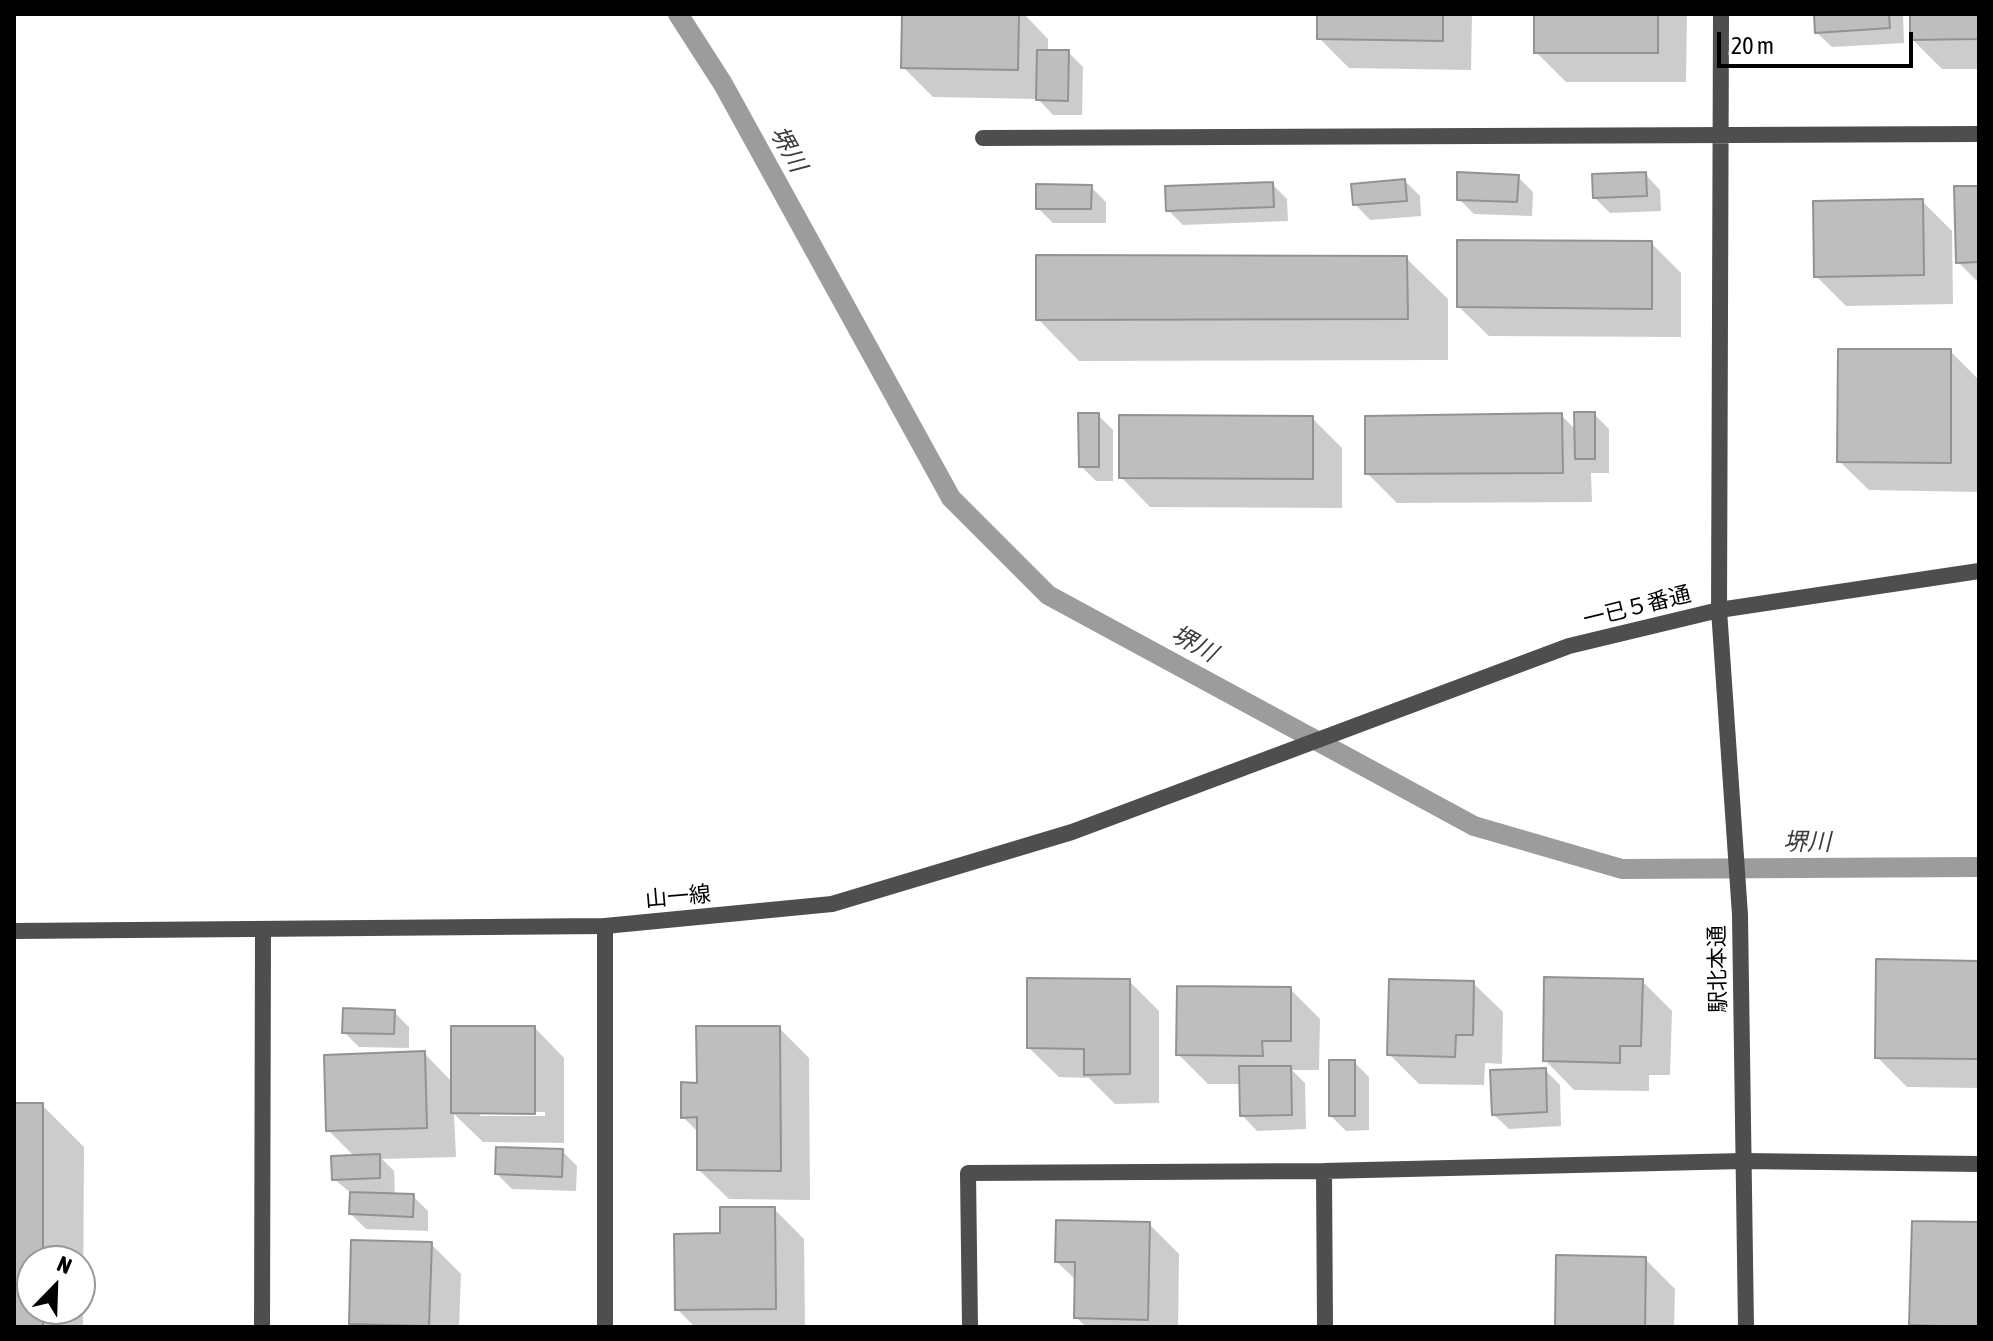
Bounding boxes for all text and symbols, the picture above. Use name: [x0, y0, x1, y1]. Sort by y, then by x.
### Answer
scale bar: [1721, 16, 1917, 66]
text: 20 m: [1731, 32, 1774, 59]
water label: 堺川: [764, 121, 812, 177]
street label: 一已５番通: [1580, 581, 1694, 633]
water label: 堺川: [1166, 620, 1222, 668]
water label: 堺川: [1783, 828, 1831, 856]
street label: 山一線: [644, 881, 712, 913]
street label: 駅北本通: [1704, 925, 1732, 1013]
north arrow: [16, 1245, 96, 1325]
text: N: [54, 1250, 76, 1279]

